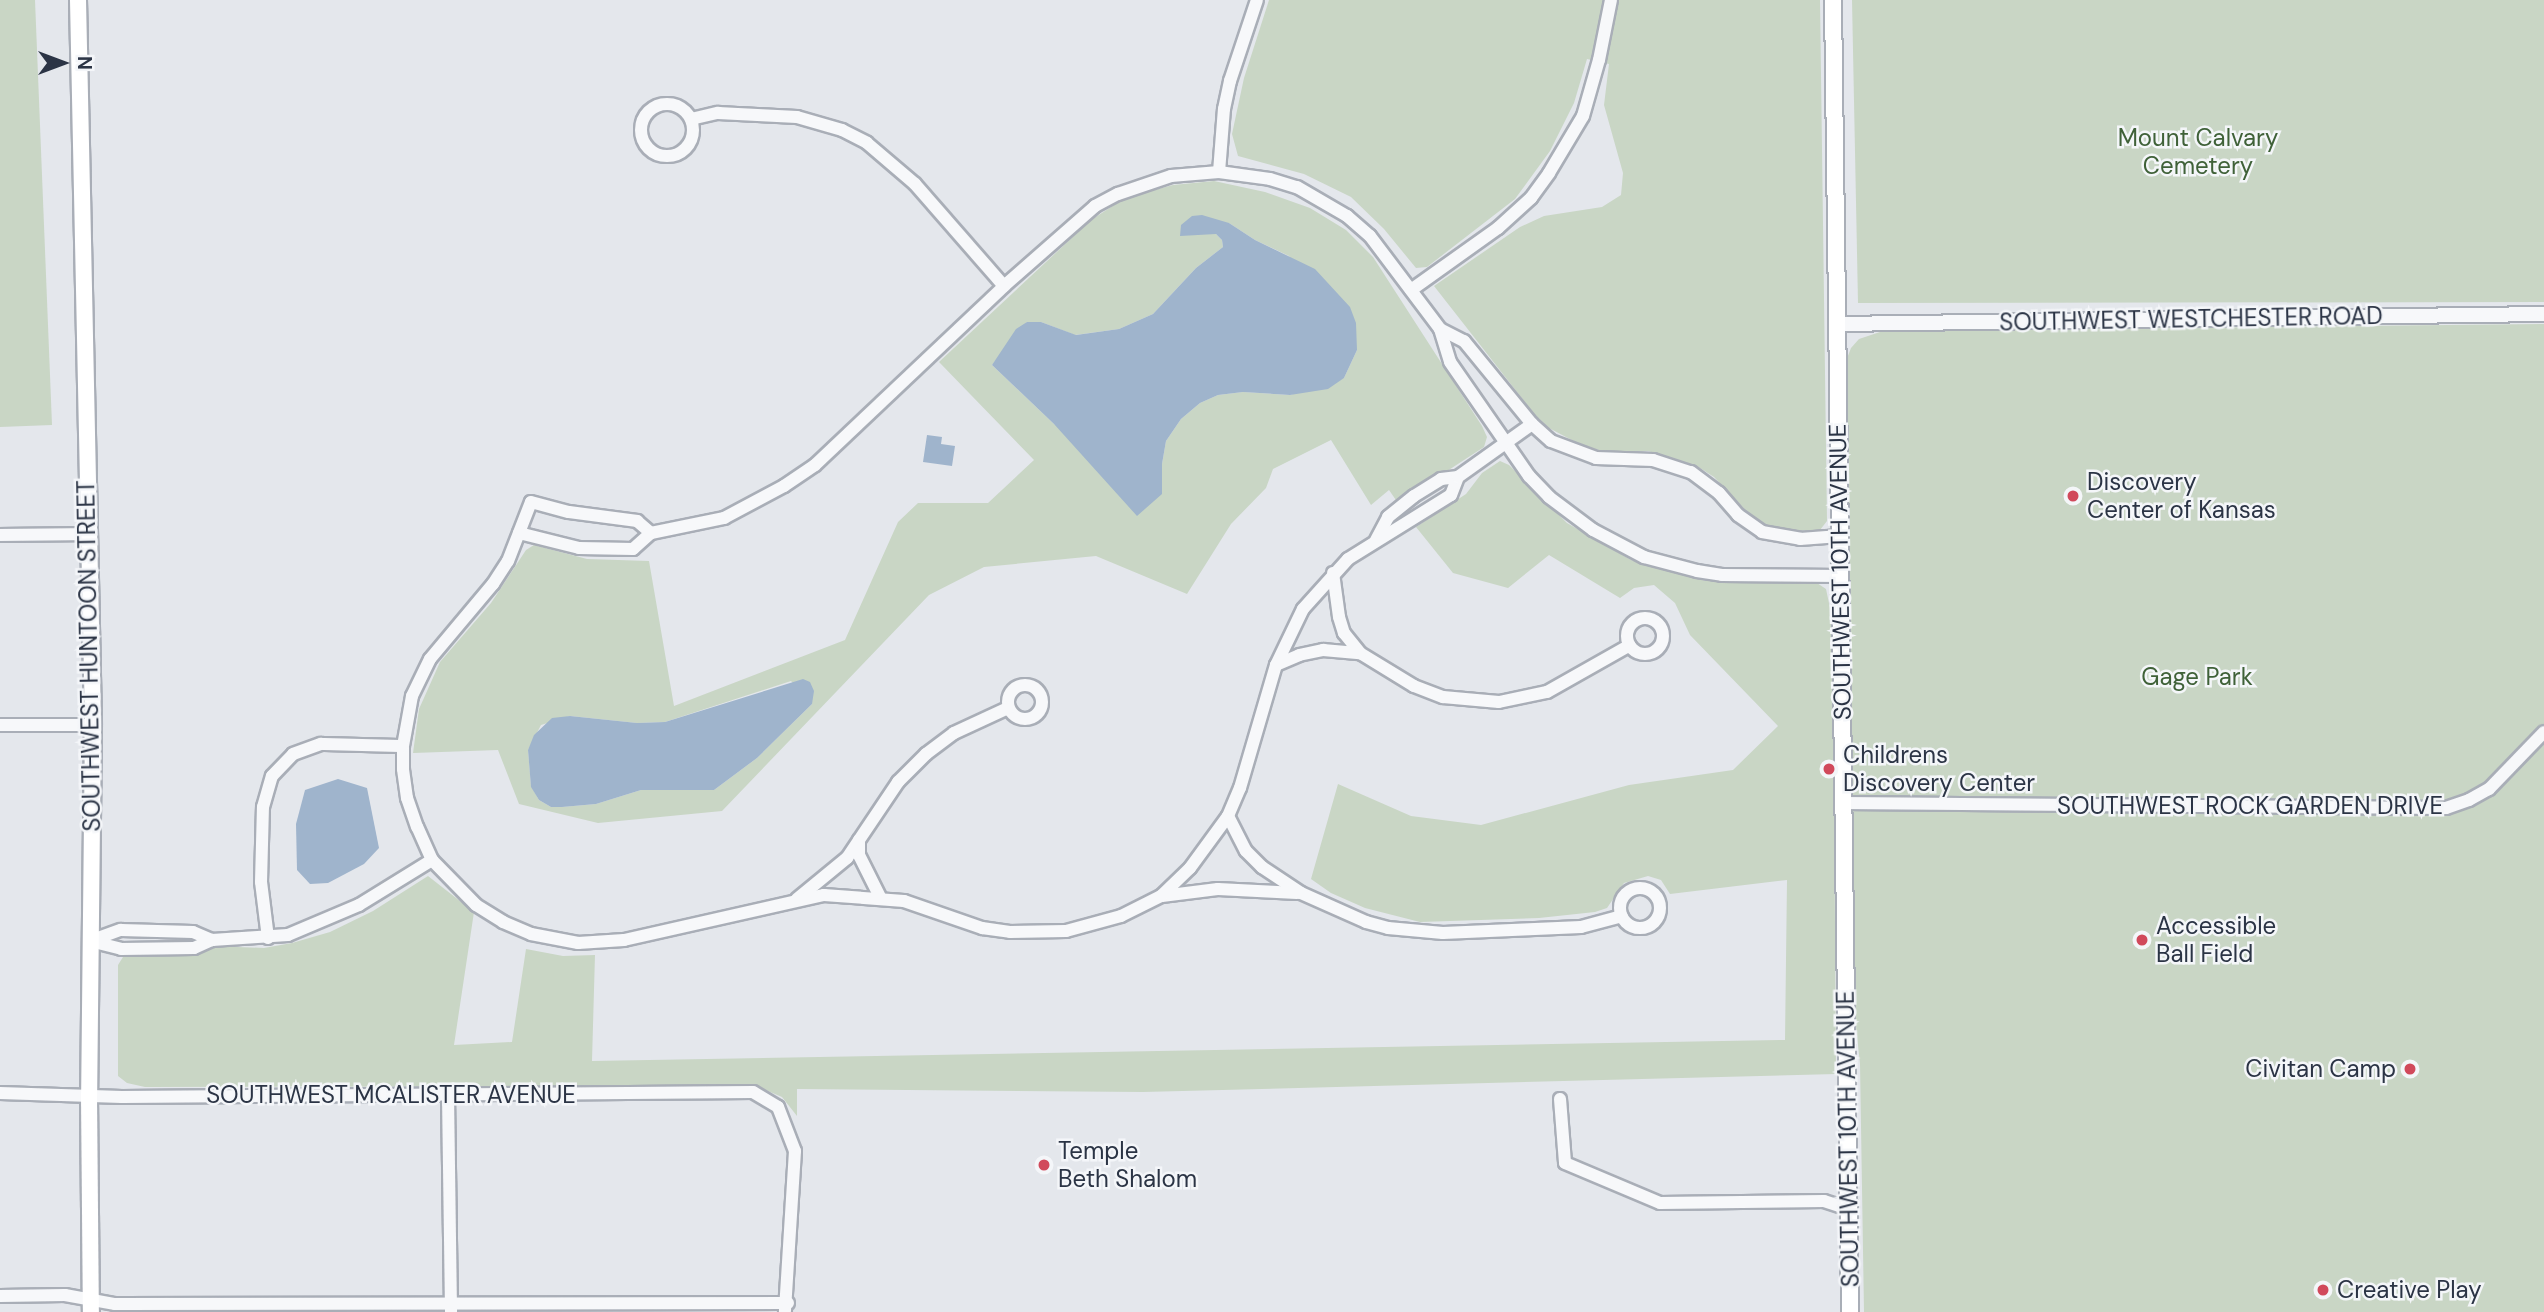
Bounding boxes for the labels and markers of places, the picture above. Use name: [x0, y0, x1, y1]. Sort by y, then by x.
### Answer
place label: Discovery Center of Kansas: [2087, 468, 2276, 524]
marker: Discovery Center of Kansas: [2065, 488, 2081, 504]
place label: Childrens Discovery Center: [1843, 741, 2035, 797]
marker: Childrens Discovery Center: [1821, 761, 1837, 777]
place label: Accessible Ball Field: [2156, 912, 2276, 968]
marker: Accessible Ball Field: [2134, 932, 2150, 948]
place label: Civitan Camp: [2245, 1055, 2396, 1083]
marker: Civitan Camp: [2402, 1061, 2418, 1077]
place label: Temple Beth Shalom: [1058, 1137, 1197, 1193]
marker: Temple Beth Shalom: [1036, 1157, 1052, 1173]
place label: Creative Play: [2337, 1276, 2482, 1304]
marker: Creative Play: [2315, 1282, 2331, 1298]

